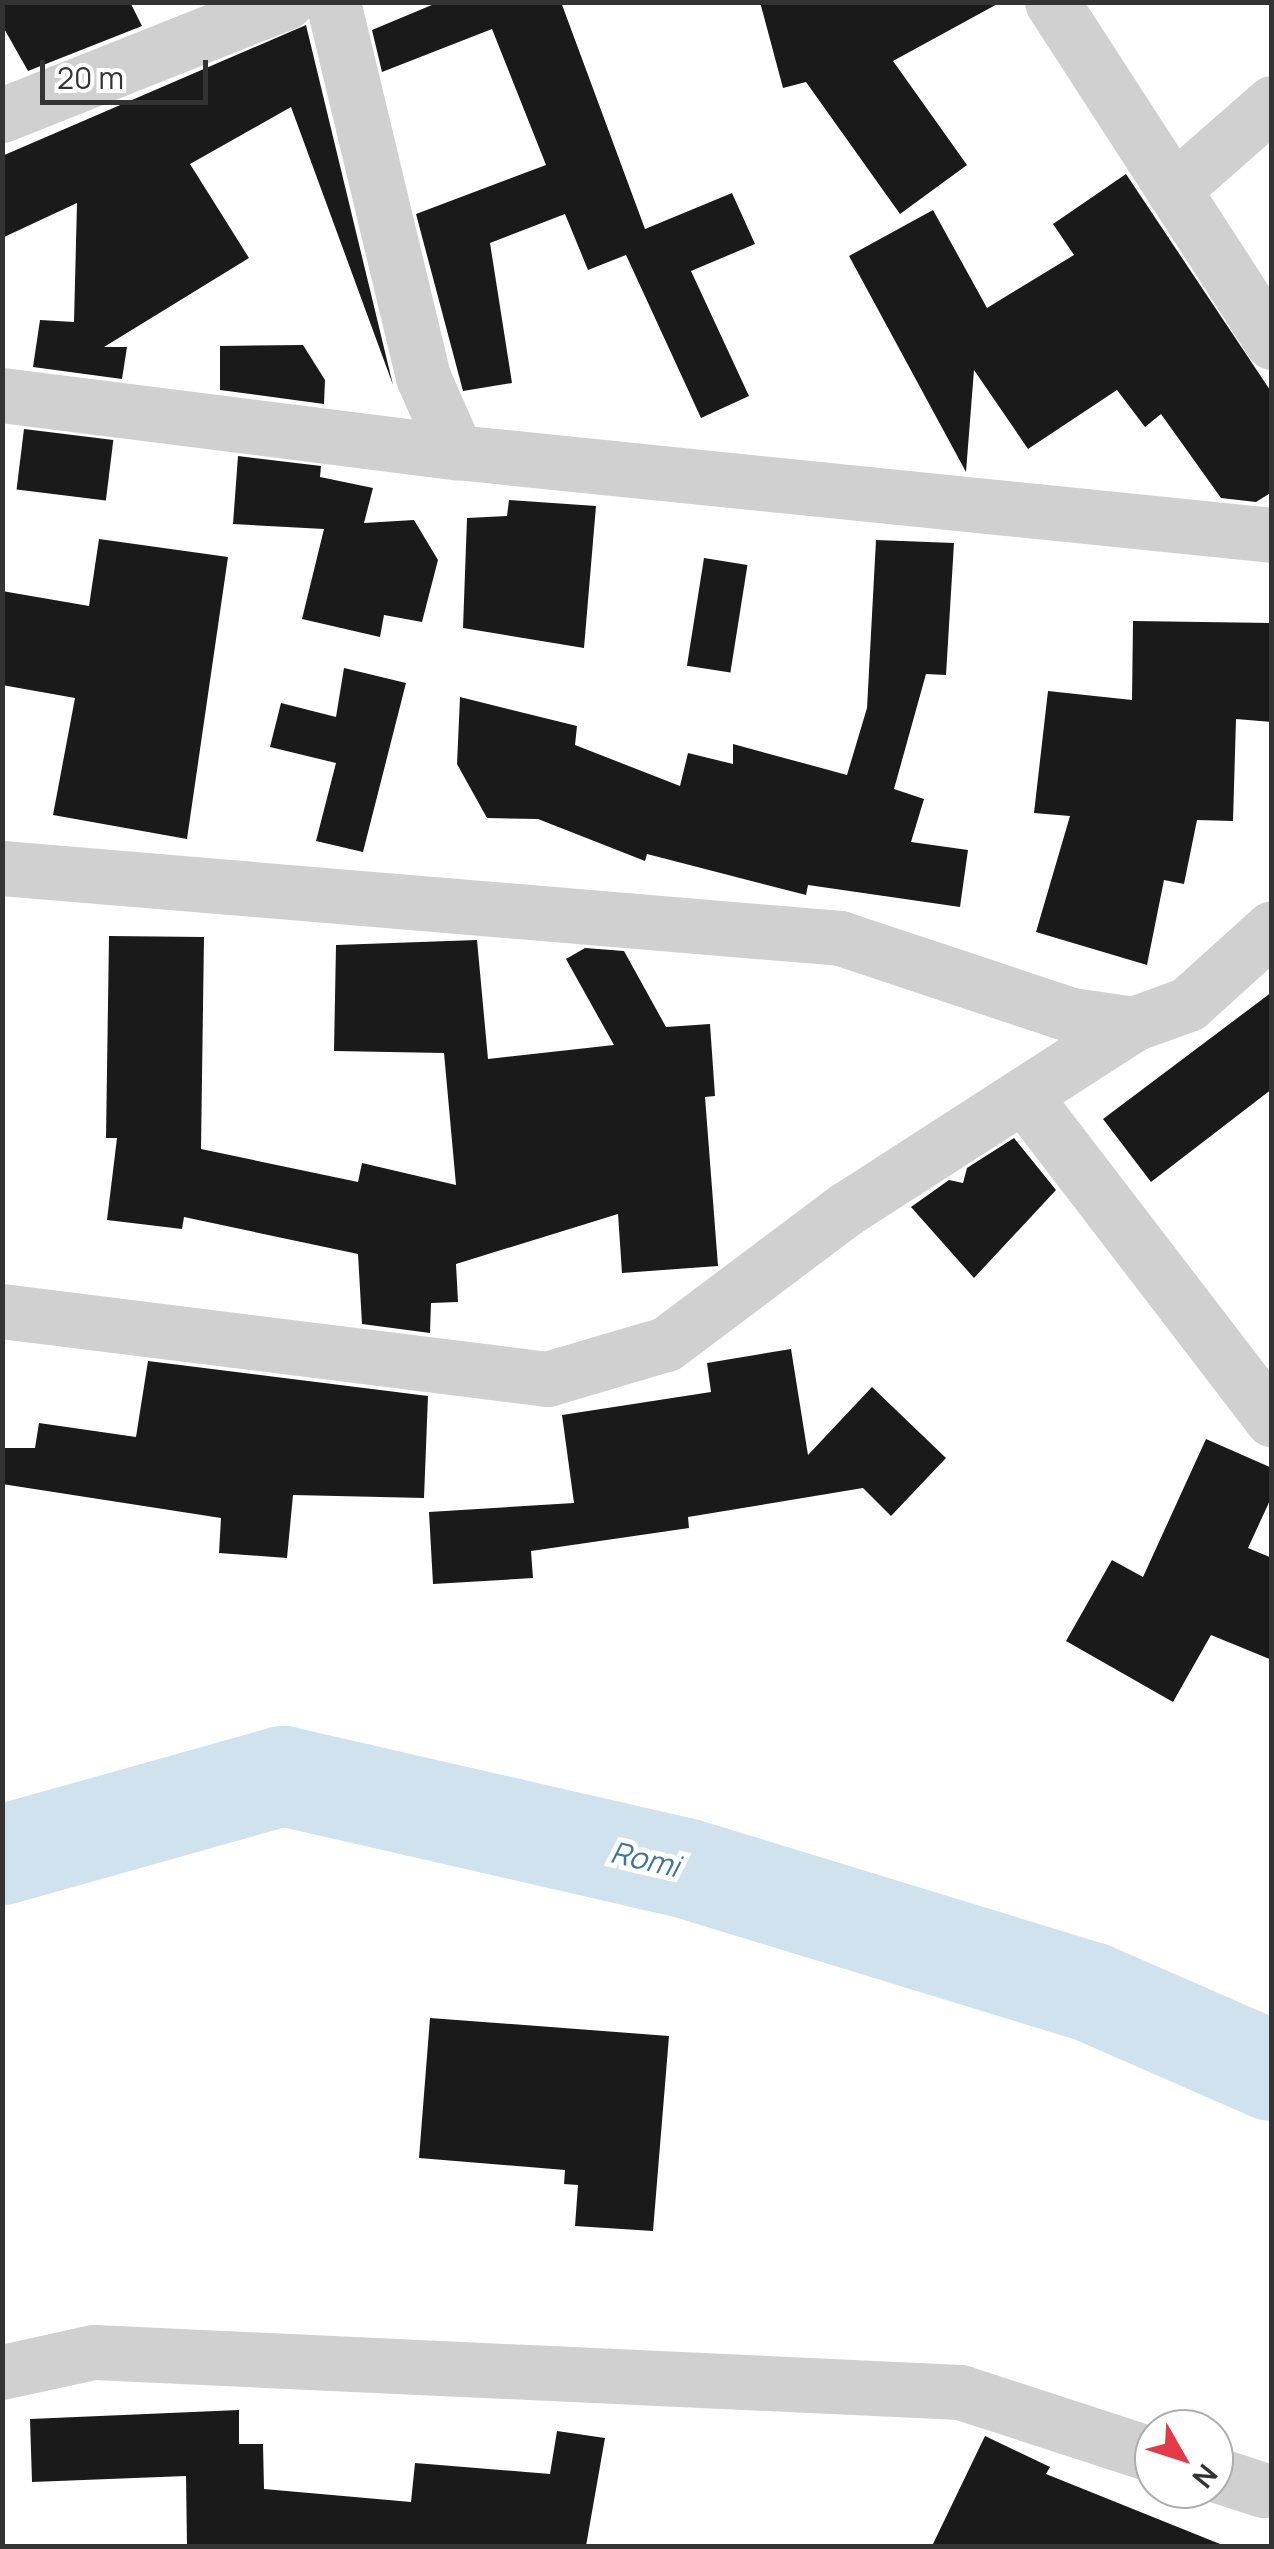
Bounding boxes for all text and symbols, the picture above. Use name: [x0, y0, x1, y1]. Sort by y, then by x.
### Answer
scale bar: [45, 40, 212, 102]
text: 20 m: [57, 57, 124, 98]
water label: Romi: [607, 1834, 683, 1884]
north arrow: [1134, 2409, 1234, 2509]
text: N: [1185, 2457, 1227, 2496]

